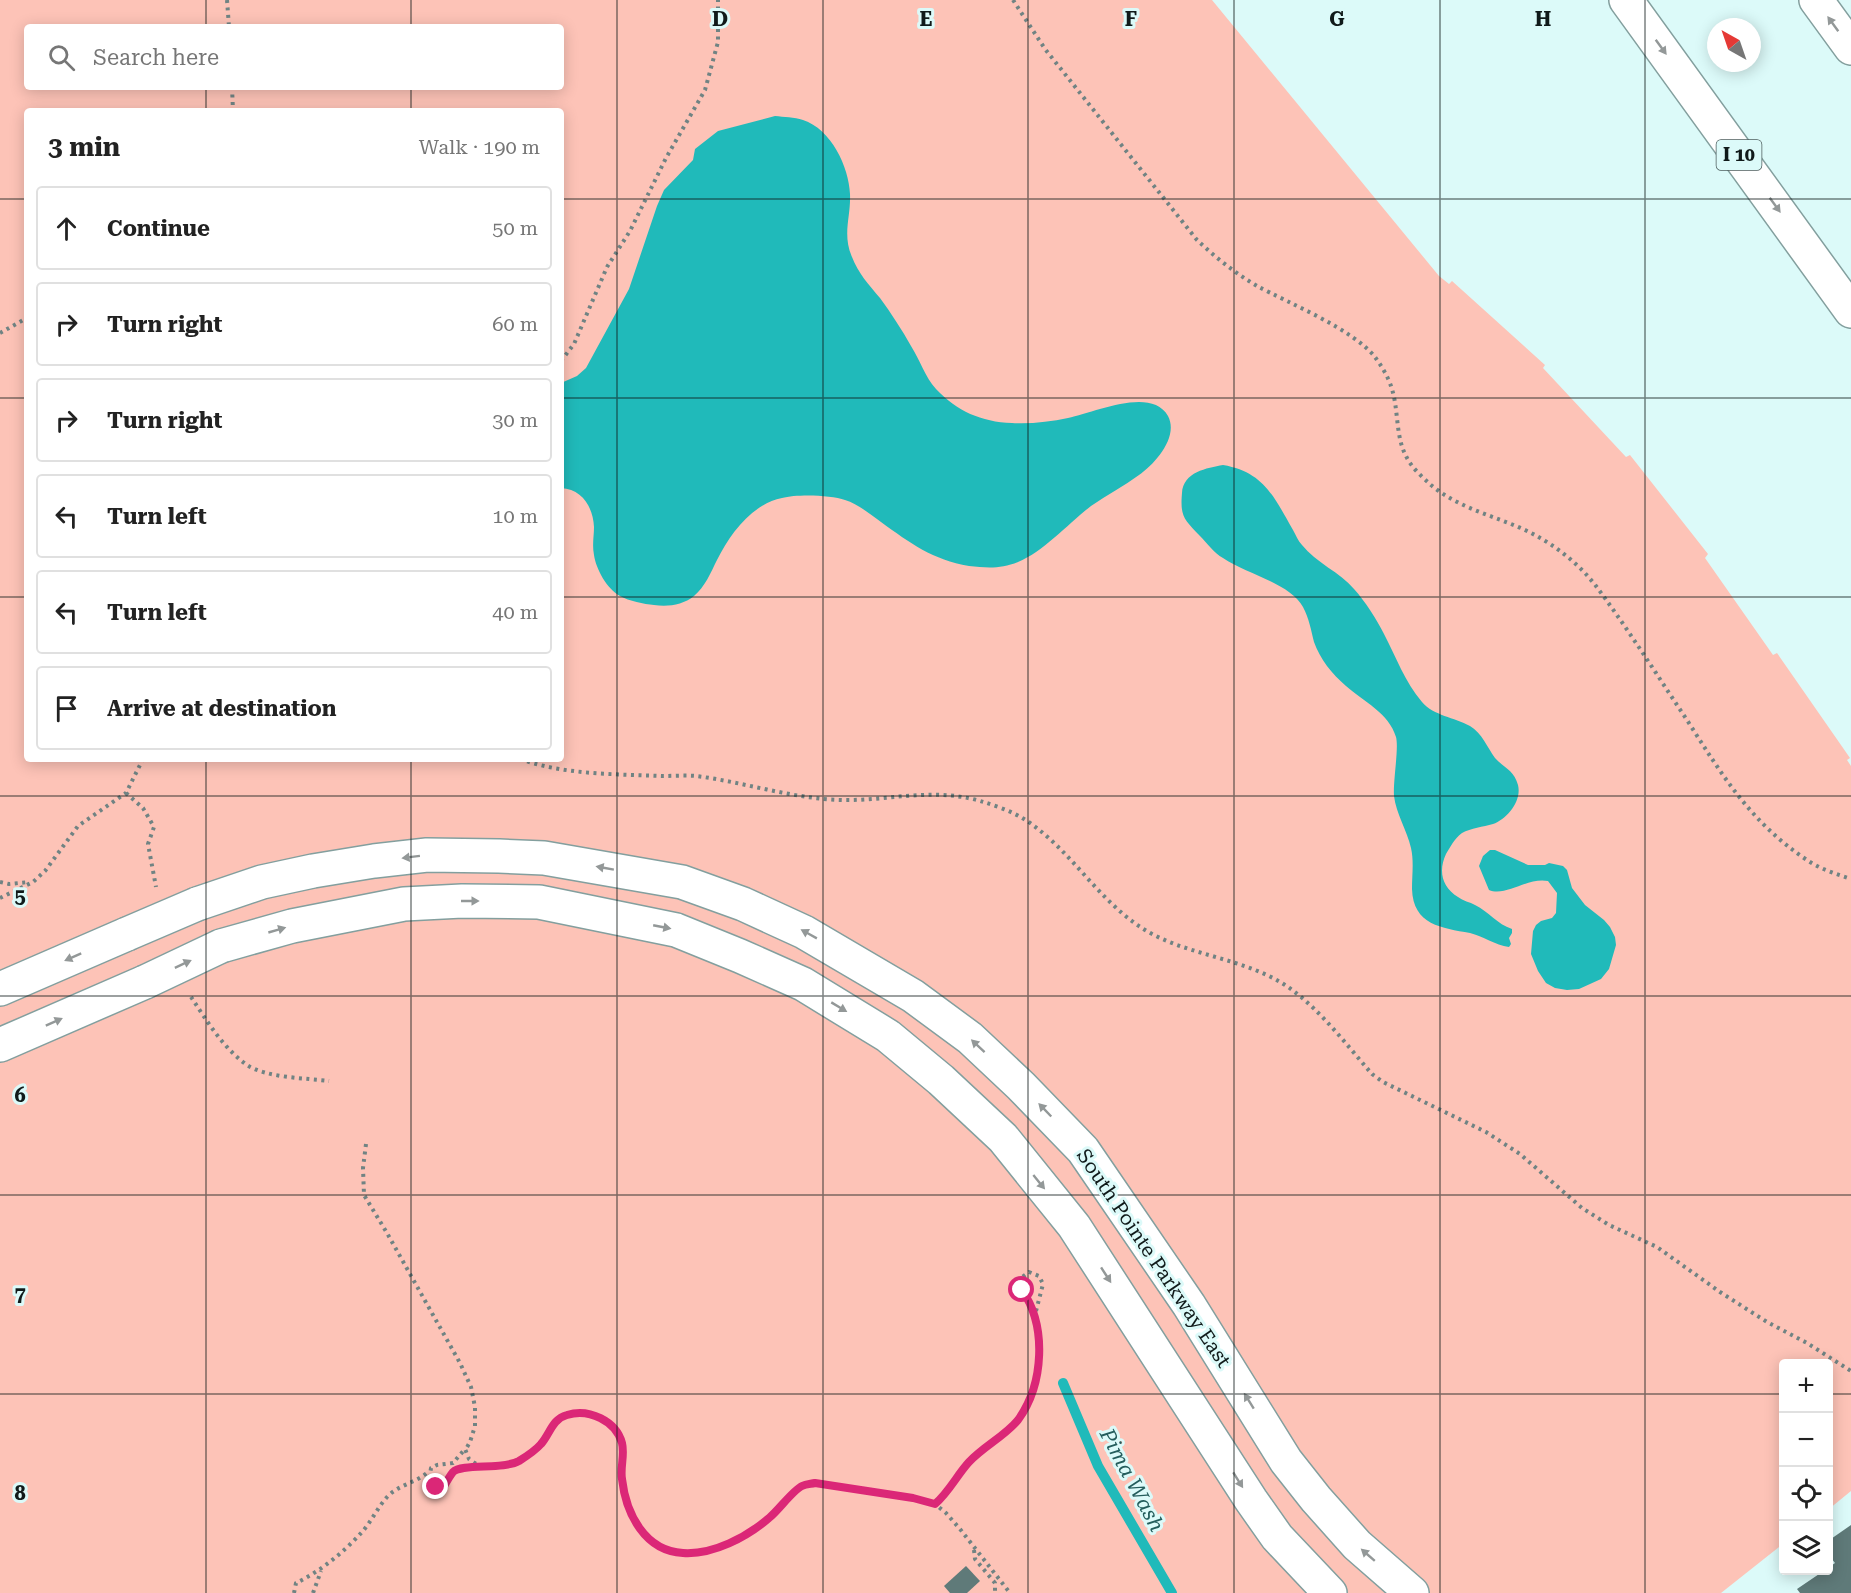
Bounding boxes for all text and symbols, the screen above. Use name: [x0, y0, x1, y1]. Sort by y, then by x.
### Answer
text: D: [712, 7, 728, 31]
text: E: [920, 7, 933, 31]
text: F: [1125, 7, 1137, 31]
text: G: [1329, 7, 1345, 31]
text: H: [1535, 7, 1551, 31]
one-way arrow: [1828, 16, 1840, 31]
north arrow: [1707, 18, 1761, 72]
search box: [24, 24, 564, 90]
one-way arrow: [1655, 38, 1667, 54]
icon: search: [45, 41, 78, 74]
text: Search here: [93, 45, 219, 70]
text: 3 min: [48, 132, 120, 162]
text: Walk · 190 m: [419, 135, 540, 159]
road number: I 10: [1716, 140, 1762, 170]
one-way arrow: [1769, 197, 1781, 213]
icon: ahead: [50, 212, 83, 245]
text: Continue: [107, 216, 210, 241]
text: 50 m: [492, 216, 538, 240]
icon: right: [50, 308, 83, 341]
text: Turn right: [107, 312, 222, 337]
text: 60 m: [492, 312, 538, 336]
icon: right: [50, 404, 83, 437]
text: Turn right: [107, 408, 222, 433]
text: 30 m: [492, 408, 538, 432]
icon: left: [50, 500, 83, 533]
text: Turn left: [107, 504, 207, 529]
text: 10 m: [492, 504, 538, 528]
icon: left: [50, 596, 83, 629]
text: Turn left: [107, 600, 207, 625]
text: 40 m: [492, 600, 538, 624]
icon: arrive: [50, 692, 83, 725]
text: Arrive at destination: [107, 696, 336, 721]
one-way arrow: [401, 852, 420, 861]
one-way arrow: [595, 864, 614, 873]
text: 5: [14, 884, 26, 908]
one-way arrow: [460, 896, 479, 906]
one-way arrow: [653, 923, 672, 932]
one-way arrow: [269, 925, 287, 934]
one-way arrow: [800, 930, 817, 940]
one-way arrow: [64, 952, 82, 962]
one-way arrow: [175, 960, 192, 969]
one-way arrow: [831, 1001, 847, 1012]
one-way arrow: [45, 1017, 63, 1027]
one-way arrow: [971, 1039, 986, 1053]
text: 6: [14, 1083, 26, 1107]
one-way arrow: [1038, 1103, 1052, 1118]
street label: South Pointe Parkway East: [1072, 1144, 1236, 1372]
one-way arrow: [1032, 1174, 1045, 1190]
one-way arrow: [1100, 1266, 1112, 1282]
route start: [1008, 1276, 1034, 1302]
text: 7: [14, 1282, 26, 1306]
map controls: [1779, 1359, 1833, 1575]
button: +: [1779, 1359, 1833, 1413]
one-way arrow: [1243, 1393, 1254, 1409]
button: −: [1779, 1413, 1833, 1467]
water label: Pima Wash: [1094, 1424, 1169, 1536]
button: locate: [1779, 1467, 1833, 1521]
one-way arrow: [1232, 1472, 1244, 1488]
route end: [422, 1473, 448, 1499]
text: 8: [14, 1481, 26, 1505]
button: layers: [1779, 1521, 1833, 1575]
one-way arrow: [1361, 1549, 1376, 1562]

